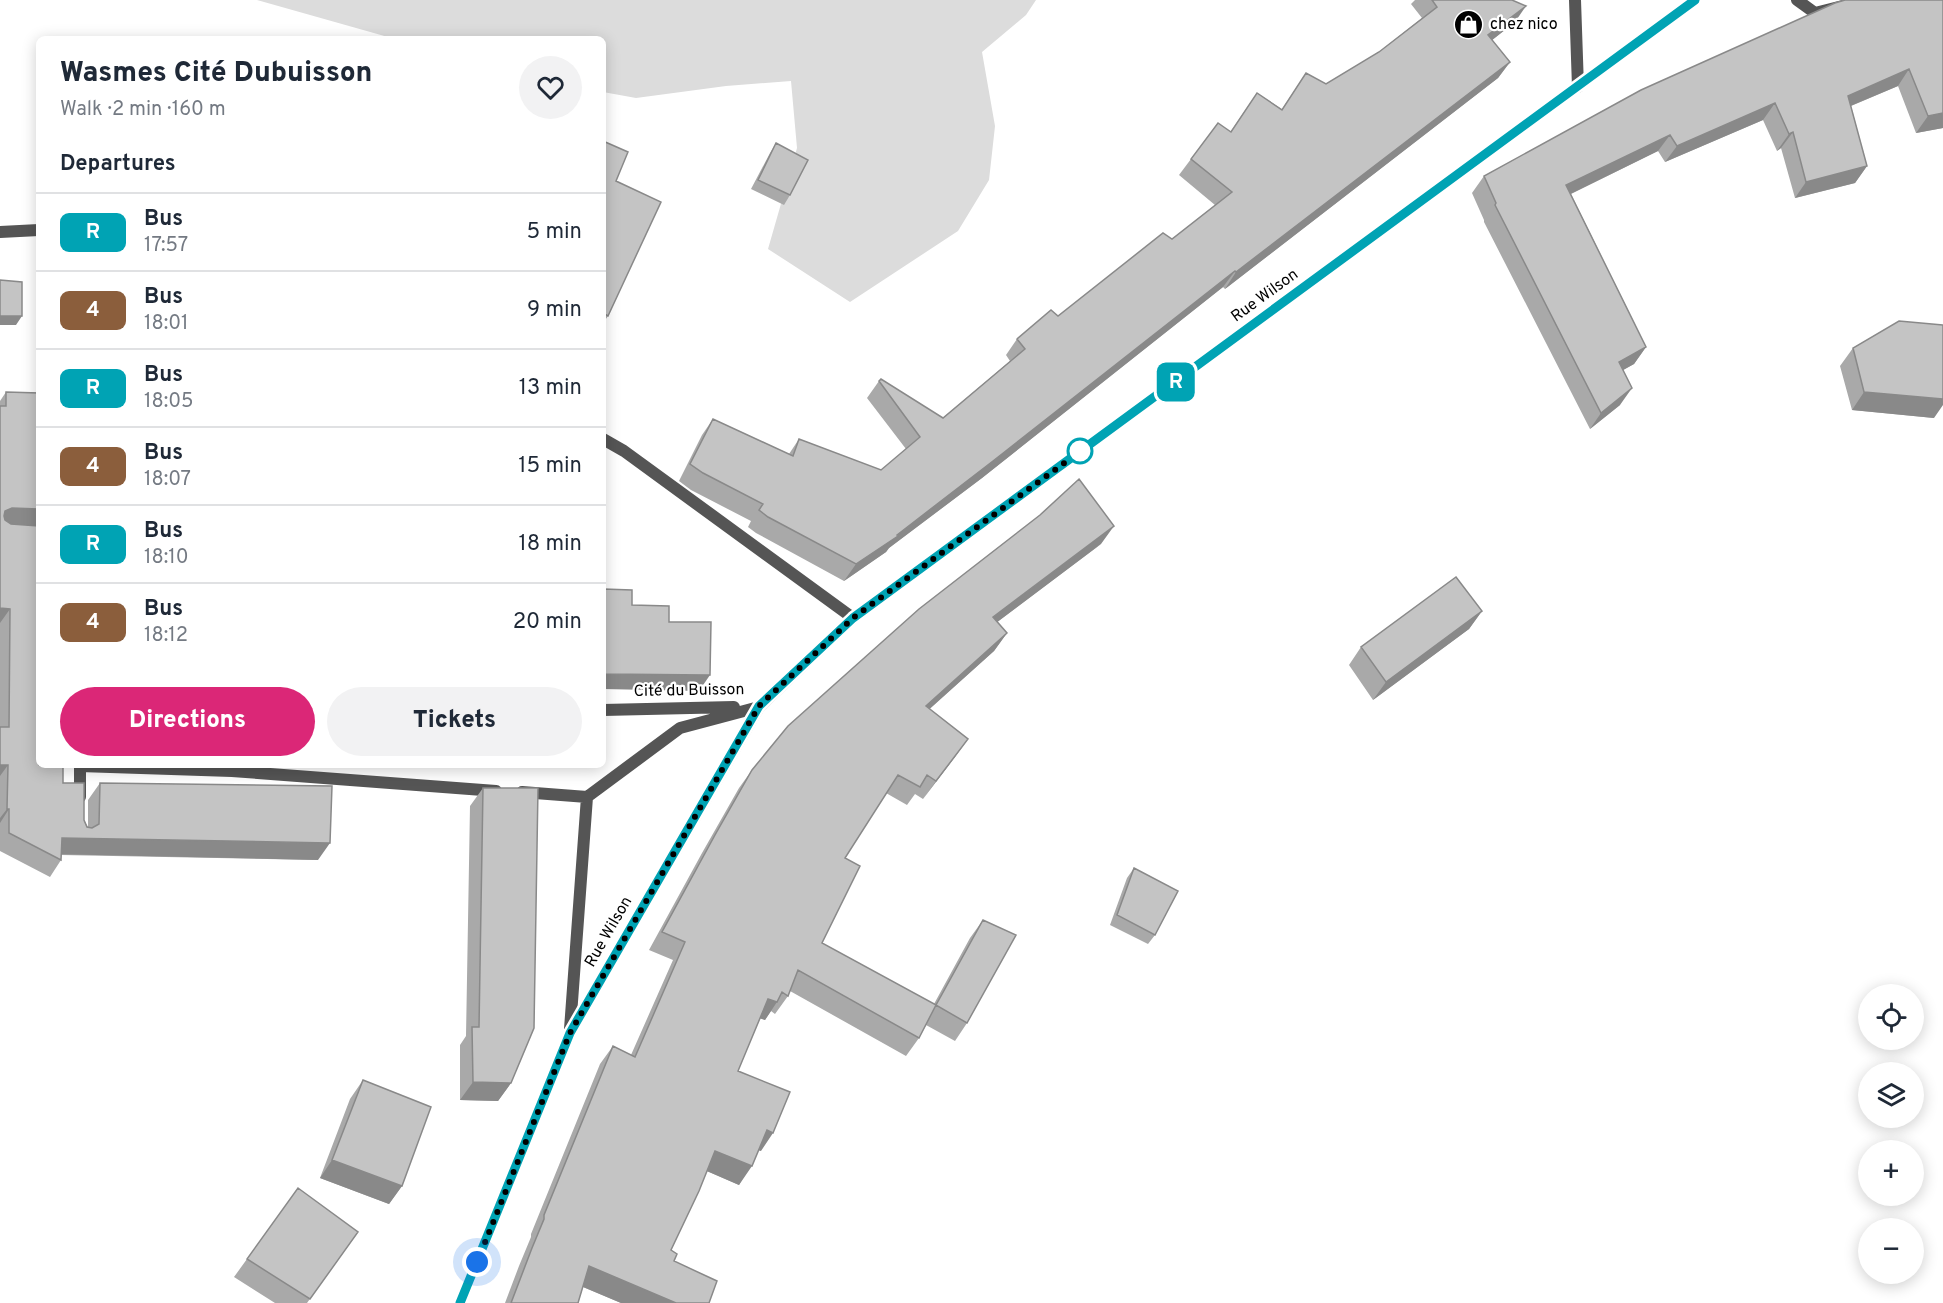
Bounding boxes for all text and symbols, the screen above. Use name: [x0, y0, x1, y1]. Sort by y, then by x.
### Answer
shop icon: chez nico: [1453, 9, 1485, 41]
place label: chez nico: [1490, 15, 1558, 35]
text: Wasmes Cité Dubuisson: [60, 56, 372, 92]
button: heart: [519, 56, 582, 119]
text: Walk · 2 min · 160 m: [60, 97, 226, 123]
text: Departures: [60, 151, 176, 178]
text: Bus: [144, 206, 183, 233]
text: R: [86, 219, 100, 246]
text: 5 min: [527, 219, 582, 246]
text: 17:57: [144, 233, 188, 259]
street label: Rue Wilson: [1227, 265, 1303, 327]
text: Bus: [144, 284, 183, 311]
text: 4: [86, 297, 100, 324]
text: 9 min: [527, 297, 582, 324]
text: 18:01: [144, 311, 188, 337]
text: Bus: [144, 362, 183, 389]
line badge: R: [1156, 362, 1196, 401]
text: R: [1169, 369, 1183, 396]
text: R: [86, 375, 100, 402]
text: 13 min: [519, 375, 582, 402]
text: 18:05: [144, 389, 193, 415]
unlabelled marker: [1067, 438, 1093, 464]
text: Bus: [144, 440, 183, 467]
text: 4: [86, 453, 100, 480]
text: 15 min: [518, 453, 582, 480]
text: 18:07: [144, 467, 191, 493]
text: Bus: [144, 518, 183, 545]
text: R: [86, 531, 100, 558]
text: 18 min: [519, 531, 582, 558]
text: 18:10: [144, 545, 188, 571]
text: Bus: [144, 596, 183, 623]
text: 4: [86, 609, 100, 636]
text: 20 min: [513, 609, 582, 636]
text: 18:12: [144, 623, 188, 649]
street label: Cité du Buisson: [633, 680, 745, 702]
button: Directions: [60, 687, 315, 756]
button: Tickets: [327, 687, 582, 756]
street label: Rue Wilson: [581, 893, 637, 971]
map controls: [1858, 984, 1924, 1284]
button: locate: [1858, 984, 1924, 1050]
button: layers: [1858, 1062, 1924, 1128]
button: +: [1858, 1140, 1924, 1206]
button: −: [1858, 1218, 1924, 1284]
your location: [462, 1247, 492, 1277]

